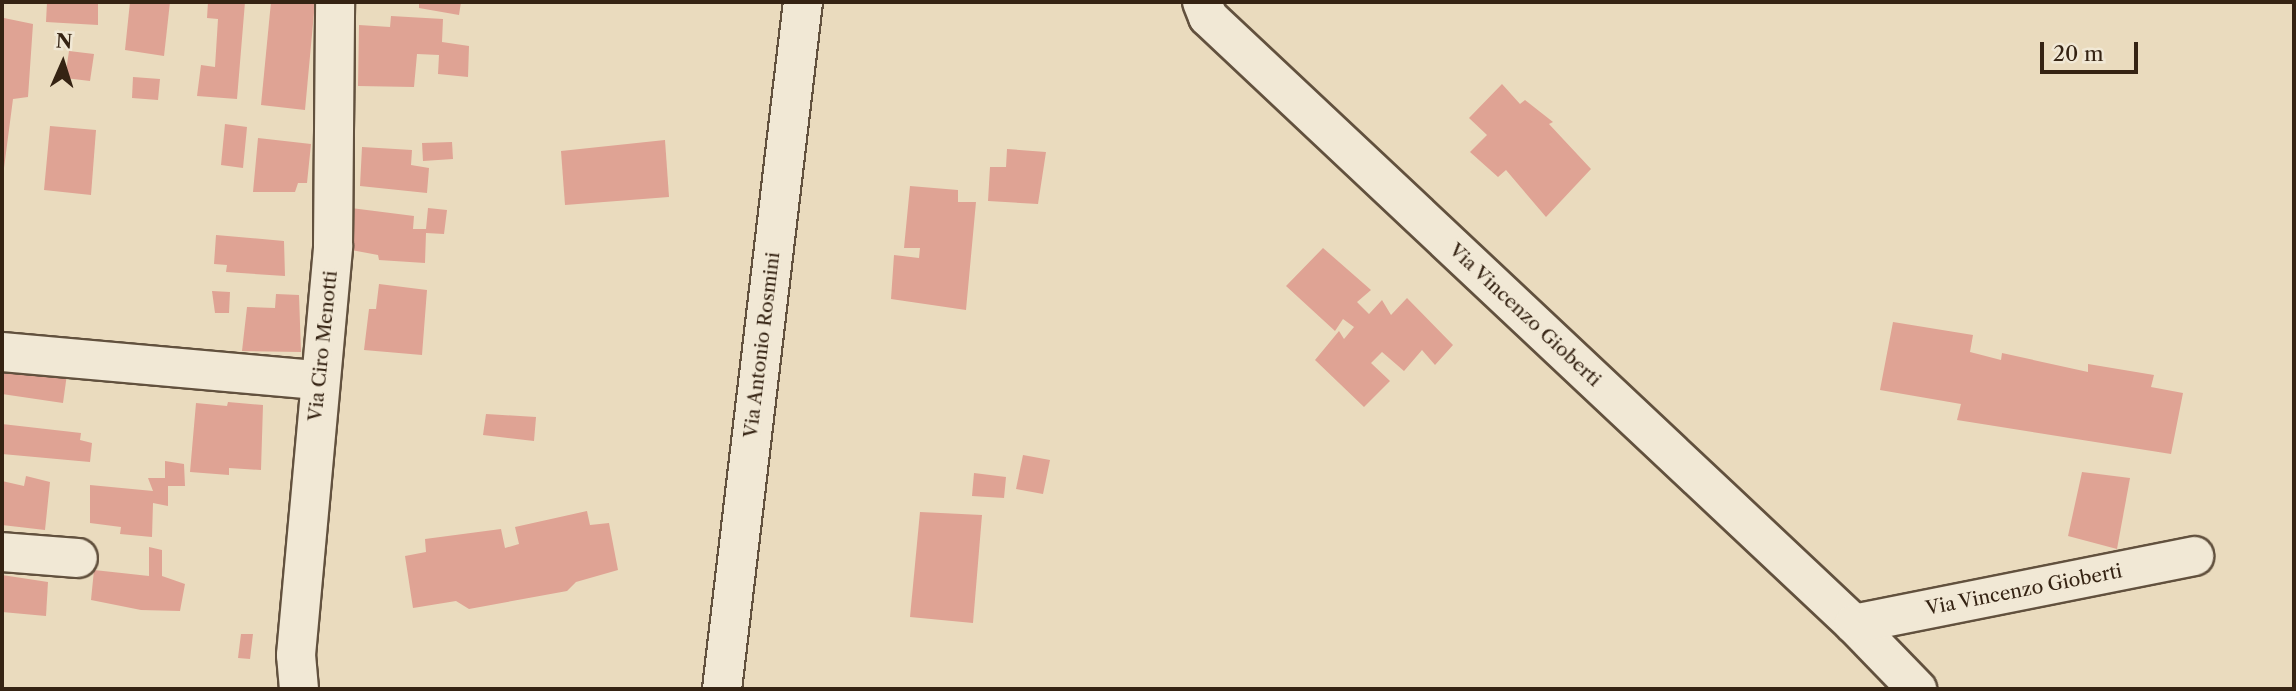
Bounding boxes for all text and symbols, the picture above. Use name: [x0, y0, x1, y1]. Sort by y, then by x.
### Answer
north arrow: [28, 28, 98, 98]
scale bar: [2044, 28, 2142, 72]
text: N: [55, 30, 73, 53]
text: 20 m: [2053, 41, 2104, 66]
street label: Via Vincenzo Gioberti: [1444, 238, 1606, 392]
street label: Via Antonio Rosmini: [739, 250, 785, 440]
street label: Via Ciro Menotti: [304, 269, 342, 423]
street label: Via Vincenzo Gioberti: [1924, 560, 2124, 620]

